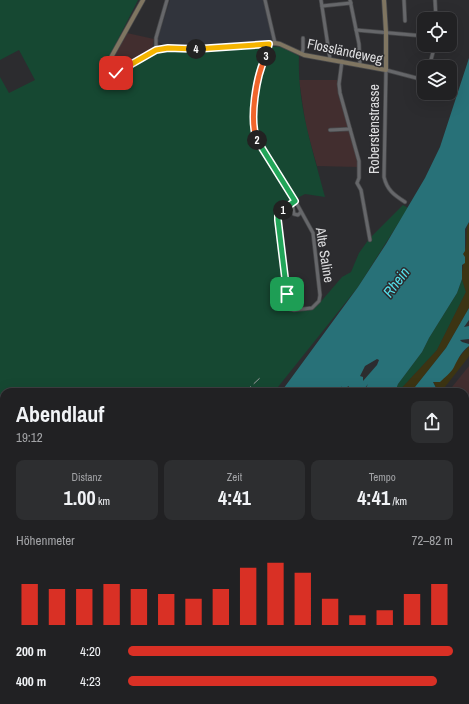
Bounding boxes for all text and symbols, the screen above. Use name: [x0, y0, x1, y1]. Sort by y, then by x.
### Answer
map controls: [417, 12, 457, 100]
button: locate: [417, 12, 457, 52]
street label: Flossländeweg: [306, 34, 385, 68]
pin: 4: [186, 39, 206, 59]
text: 4: [193, 42, 199, 56]
pin: 3: [256, 46, 276, 66]
text: 3: [263, 49, 269, 63]
pin: [99, 56, 133, 90]
button: layers: [417, 60, 457, 100]
icon: check: [105, 62, 127, 84]
street label: Roberstenstrasse: [365, 84, 383, 174]
pin: 2: [247, 130, 267, 150]
text: 2: [254, 133, 260, 147]
pin: 1: [273, 200, 293, 220]
text: 1: [280, 203, 286, 217]
street label: Alte Saline: [312, 225, 338, 284]
water label: Rhein: [378, 262, 414, 301]
pin: [270, 277, 304, 311]
icon: arrive: [276, 283, 298, 305]
text: Abendlauf: [16, 399, 104, 429]
button: share: [411, 401, 453, 443]
text: 19:12: [16, 429, 43, 446]
text: Distanz: [72, 470, 102, 484]
text: Zeit: [227, 470, 242, 484]
text: Tempo: [369, 470, 396, 484]
text: 1.00: [64, 484, 96, 511]
text: 4:41: [218, 484, 251, 511]
text: 4:41: [357, 484, 390, 511]
text: km: [96, 494, 110, 508]
text: /km: [390, 494, 407, 508]
text: Höhenmeter: [16, 532, 75, 549]
text: 72–82 m: [412, 532, 453, 549]
text: 200 m: [16, 643, 46, 660]
text: 4:20: [80, 643, 101, 660]
text: 400 m: [16, 673, 46, 690]
text: 4:23: [80, 673, 101, 690]

